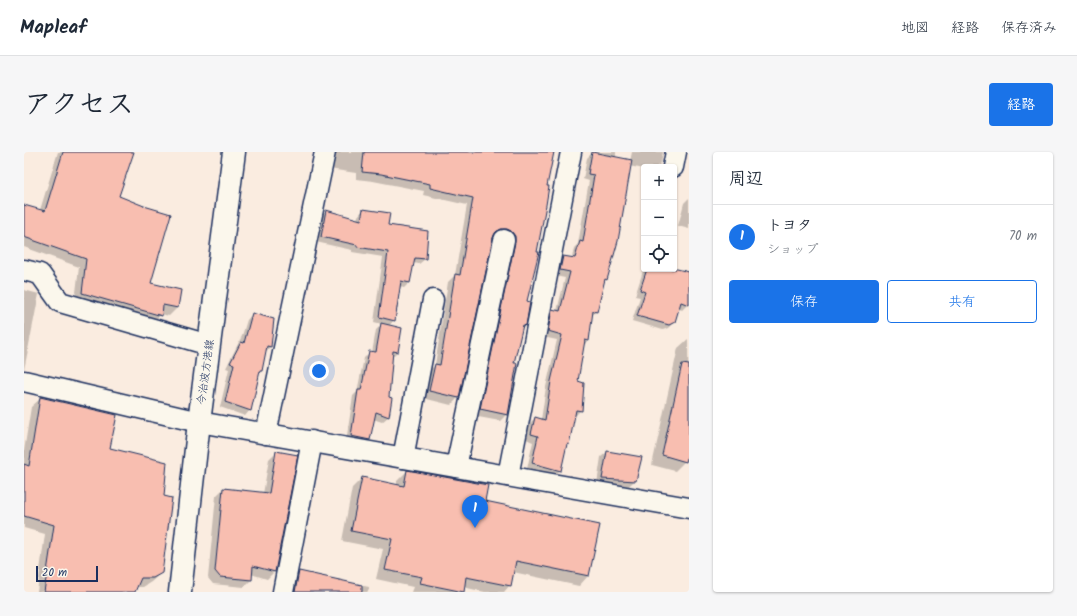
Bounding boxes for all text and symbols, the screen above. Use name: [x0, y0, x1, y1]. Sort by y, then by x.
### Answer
text: Mapleaf: [20, 13, 87, 43]
text: 地図: [901, 17, 929, 39]
text: 経路: [951, 17, 979, 39]
text: 保存済み: [1001, 17, 1057, 39]
text: アクセス: [24, 83, 134, 128]
button: 経路: [989, 83, 1053, 126]
map controls: [641, 164, 677, 272]
button: +: [641, 164, 677, 200]
text: 周辺: [729, 166, 763, 193]
button: −: [641, 200, 677, 236]
text: トヨタ: [767, 214, 812, 238]
text: 1: [740, 226, 744, 247]
text: 70 m: [1009, 226, 1037, 247]
button: locate: [641, 236, 677, 272]
text: ショップ: [767, 239, 818, 260]
button: 保存: [729, 280, 879, 323]
button: 共有: [887, 280, 1037, 323]
street label: 今治波方港線: [192, 338, 219, 406]
your location: [309, 361, 329, 381]
pin: 1: [462, 495, 488, 528]
scale bar: [36, 564, 98, 583]
text: 20 m: [42, 564, 67, 582]

